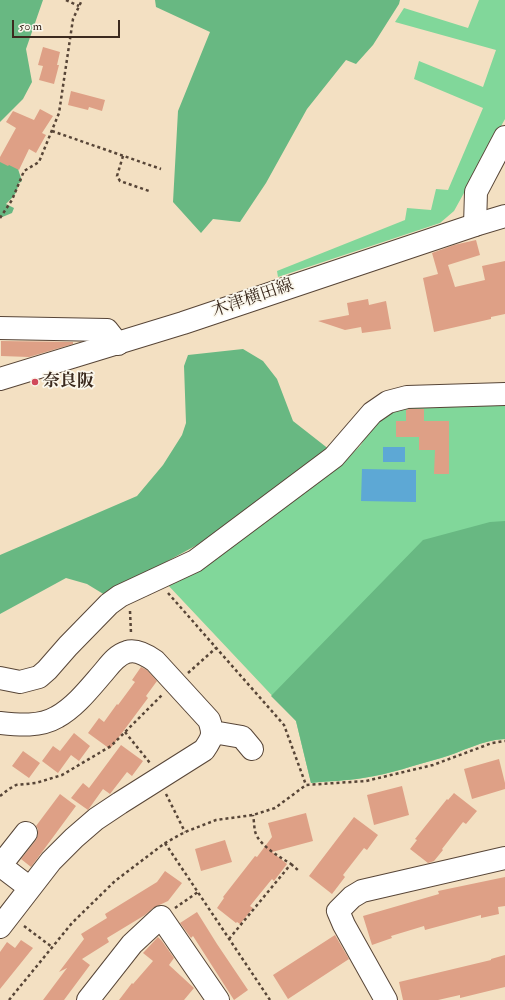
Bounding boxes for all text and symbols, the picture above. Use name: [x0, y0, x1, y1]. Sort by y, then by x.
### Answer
scale bar: [14, 12, 122, 38]
text: 50 m: [19, 19, 42, 34]
street label: 木津横田線: [209, 276, 297, 322]
place label: 奈良阪: [43, 372, 94, 392]
marker: 奈良阪: [30, 377, 40, 387]

